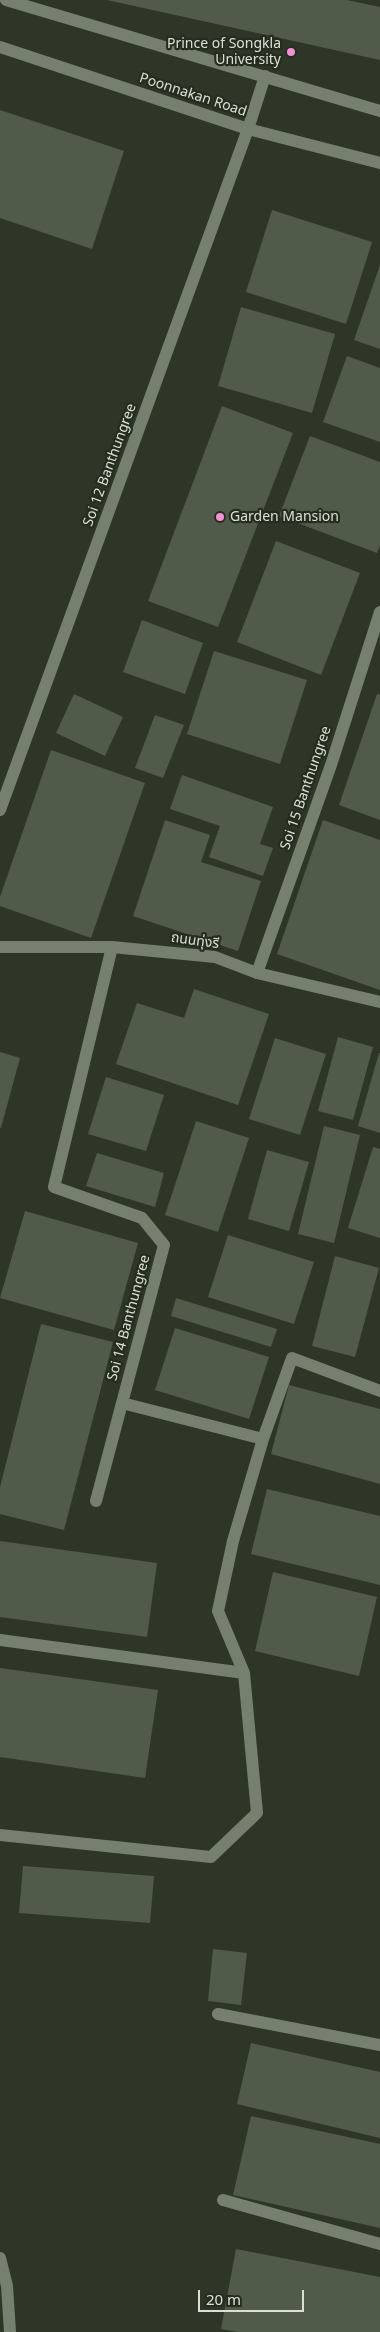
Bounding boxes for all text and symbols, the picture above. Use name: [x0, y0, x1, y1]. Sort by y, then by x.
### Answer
place label: Prince of Songkla University: [167, 36, 281, 68]
marker: Prince of Songkla University: [285, 46, 297, 58]
street label: Poonnakan Road: [137, 70, 249, 120]
street label: Soi 12 Banthungree: [80, 401, 140, 529]
place label: Garden Mansion: [230, 509, 339, 525]
marker: Garden Mansion: [214, 511, 226, 523]
street label: Soi 15 Banthungree: [277, 724, 335, 852]
street label: ถนนทุ่งรี: [170, 929, 220, 953]
street label: Soi 14 Banthungree: [104, 1253, 154, 1383]
scale bar: [200, 2280, 306, 2312]
text: 20 m: [206, 2289, 241, 2309]

